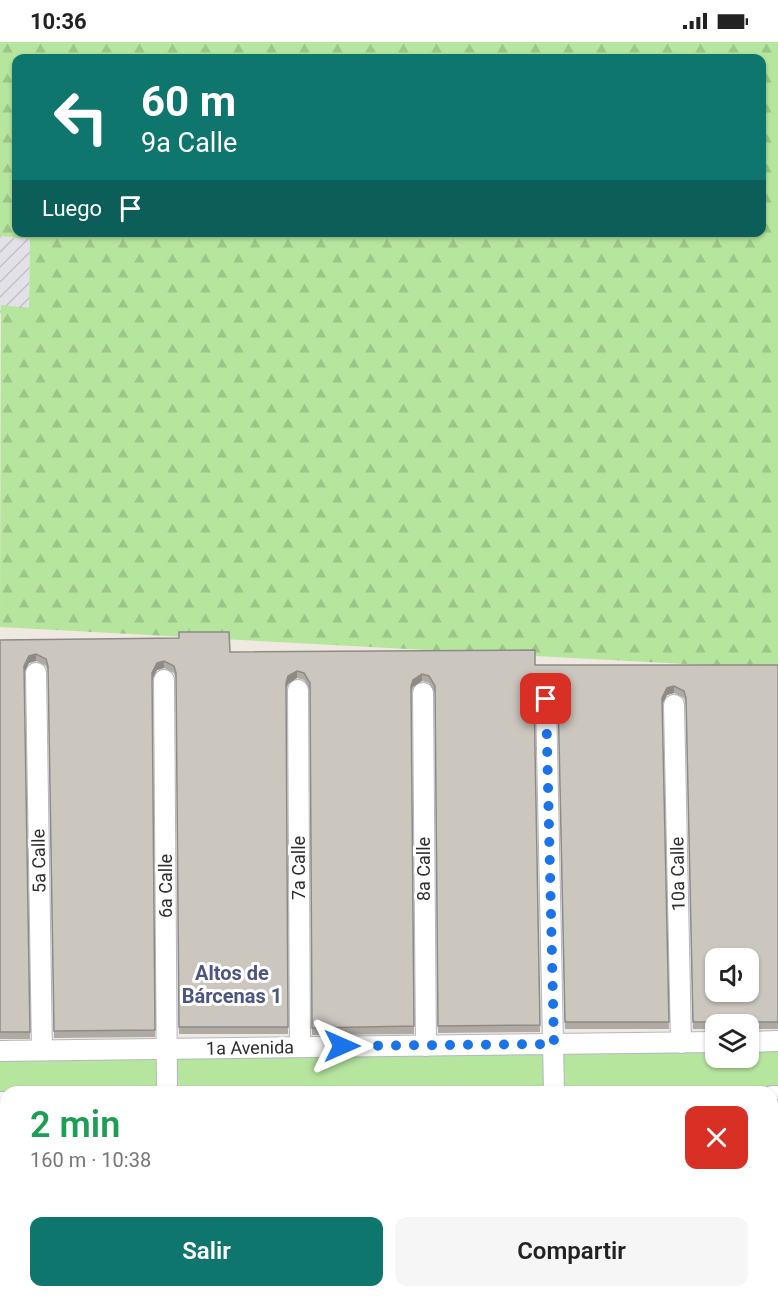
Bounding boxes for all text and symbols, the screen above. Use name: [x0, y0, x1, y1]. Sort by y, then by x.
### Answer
text: 10:36: [30, 9, 87, 34]
text: 60 m: [141, 77, 236, 126]
icon: left: [42, 78, 120, 156]
text: 9a Calle: [141, 127, 237, 159]
icon: arrive: [114, 192, 147, 225]
text: Luego: [42, 196, 102, 221]
pin: [520, 673, 571, 724]
icon: arrive: [529, 682, 562, 715]
street label: 5a Calle: [27, 829, 50, 893]
street label: 7a Calle: [288, 836, 309, 900]
street label: 8a Calle: [413, 837, 434, 901]
street label: 10a Calle: [666, 837, 689, 911]
street label: 6a Calle: [155, 854, 176, 918]
map controls: [705, 948, 759, 1068]
button: sound: [705, 948, 759, 1002]
district label: Altos de Bárcenas 1: [182, 961, 282, 1008]
position arrow: [310, 1014, 374, 1078]
button: layers: [705, 1014, 759, 1068]
street label: 1a Avenida: [206, 1036, 294, 1059]
text: 2 min: [30, 1104, 120, 1146]
button: close: [685, 1106, 748, 1169]
text: 160 m · 10:38: [30, 1148, 151, 1172]
button: Salir: [30, 1217, 383, 1286]
button: Compartir: [395, 1217, 748, 1286]

